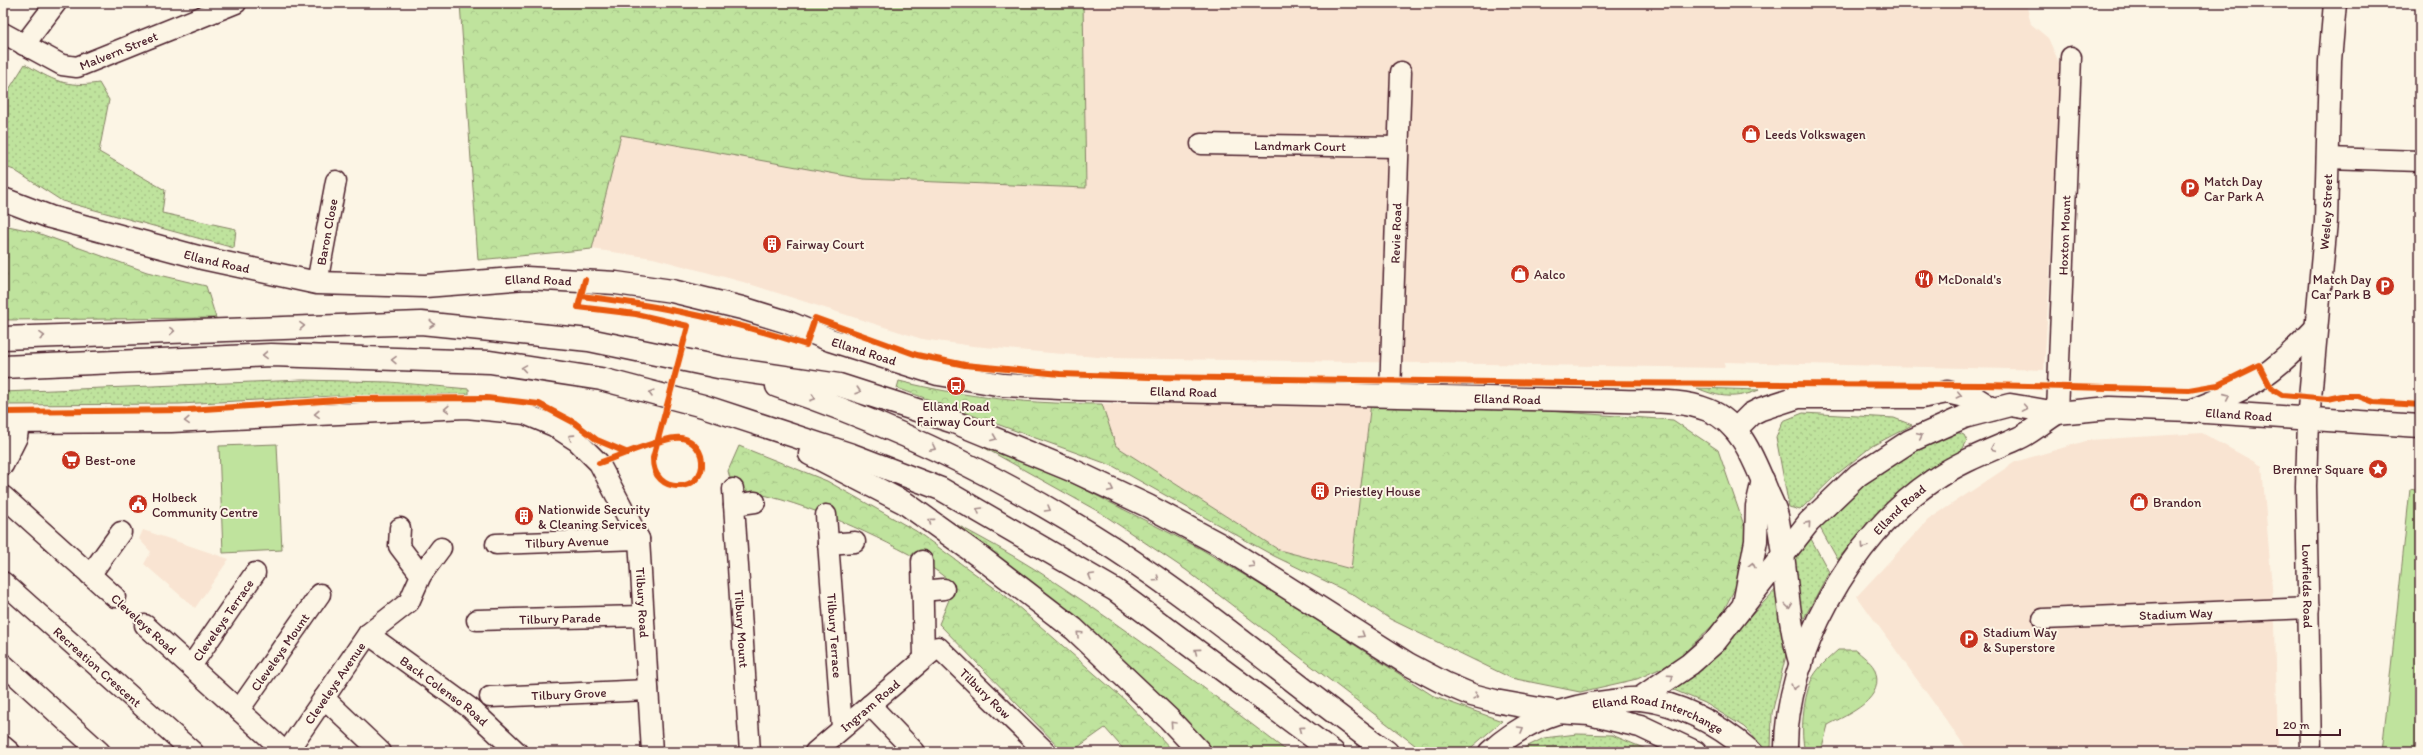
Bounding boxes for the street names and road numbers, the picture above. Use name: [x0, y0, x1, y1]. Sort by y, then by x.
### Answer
street label: Malvern Street: [77, 28, 160, 73]
street label: Landmark Court: [1254, 137, 1346, 154]
street label: Wesley Street: [2316, 173, 2335, 250]
street label: Hoxton Mount: [2055, 195, 2073, 275]
street label: Baron Close: [313, 197, 340, 266]
street label: Revie Road: [1387, 202, 1404, 264]
street label: Elland Road: [182, 246, 251, 276]
street label: Elland Road: [504, 271, 572, 288]
street label: Elland Road: [830, 334, 898, 368]
street label: Elland Road: [1150, 383, 1217, 400]
street label: Elland Road: [1474, 390, 1541, 407]
street label: Elland Road: [2205, 404, 2273, 424]
street label: Elland Road: [1869, 481, 1928, 538]
street label: Tilbury Avenue: [525, 533, 609, 550]
street label: Lowfields Road: [2300, 544, 2316, 628]
street label: Tilbury Road: [633, 567, 653, 638]
street label: Cleveleys Terrace: [189, 576, 256, 664]
street label: Tilbury Mount: [732, 589, 752, 668]
street label: Cleveleys Road: [108, 591, 180, 657]
street label: Tilbury Terrace: [824, 593, 846, 679]
street label: Stadium Way: [2139, 604, 2213, 623]
street label: Cleveleys Mount: [247, 610, 312, 694]
street label: Tilbury Parade: [519, 610, 601, 626]
street label: Recreation Crescent: [51, 624, 145, 710]
street label: Cleveleys Avenue: [301, 639, 368, 727]
street label: Back Colenso Road: [397, 652, 491, 729]
street label: Tilbury Row: [957, 665, 1014, 722]
street label: Ingram Road: [837, 676, 902, 735]
street label: Tilbury Grove: [531, 684, 607, 703]
street label: Elland Road Interchange: [1591, 691, 1727, 737]

